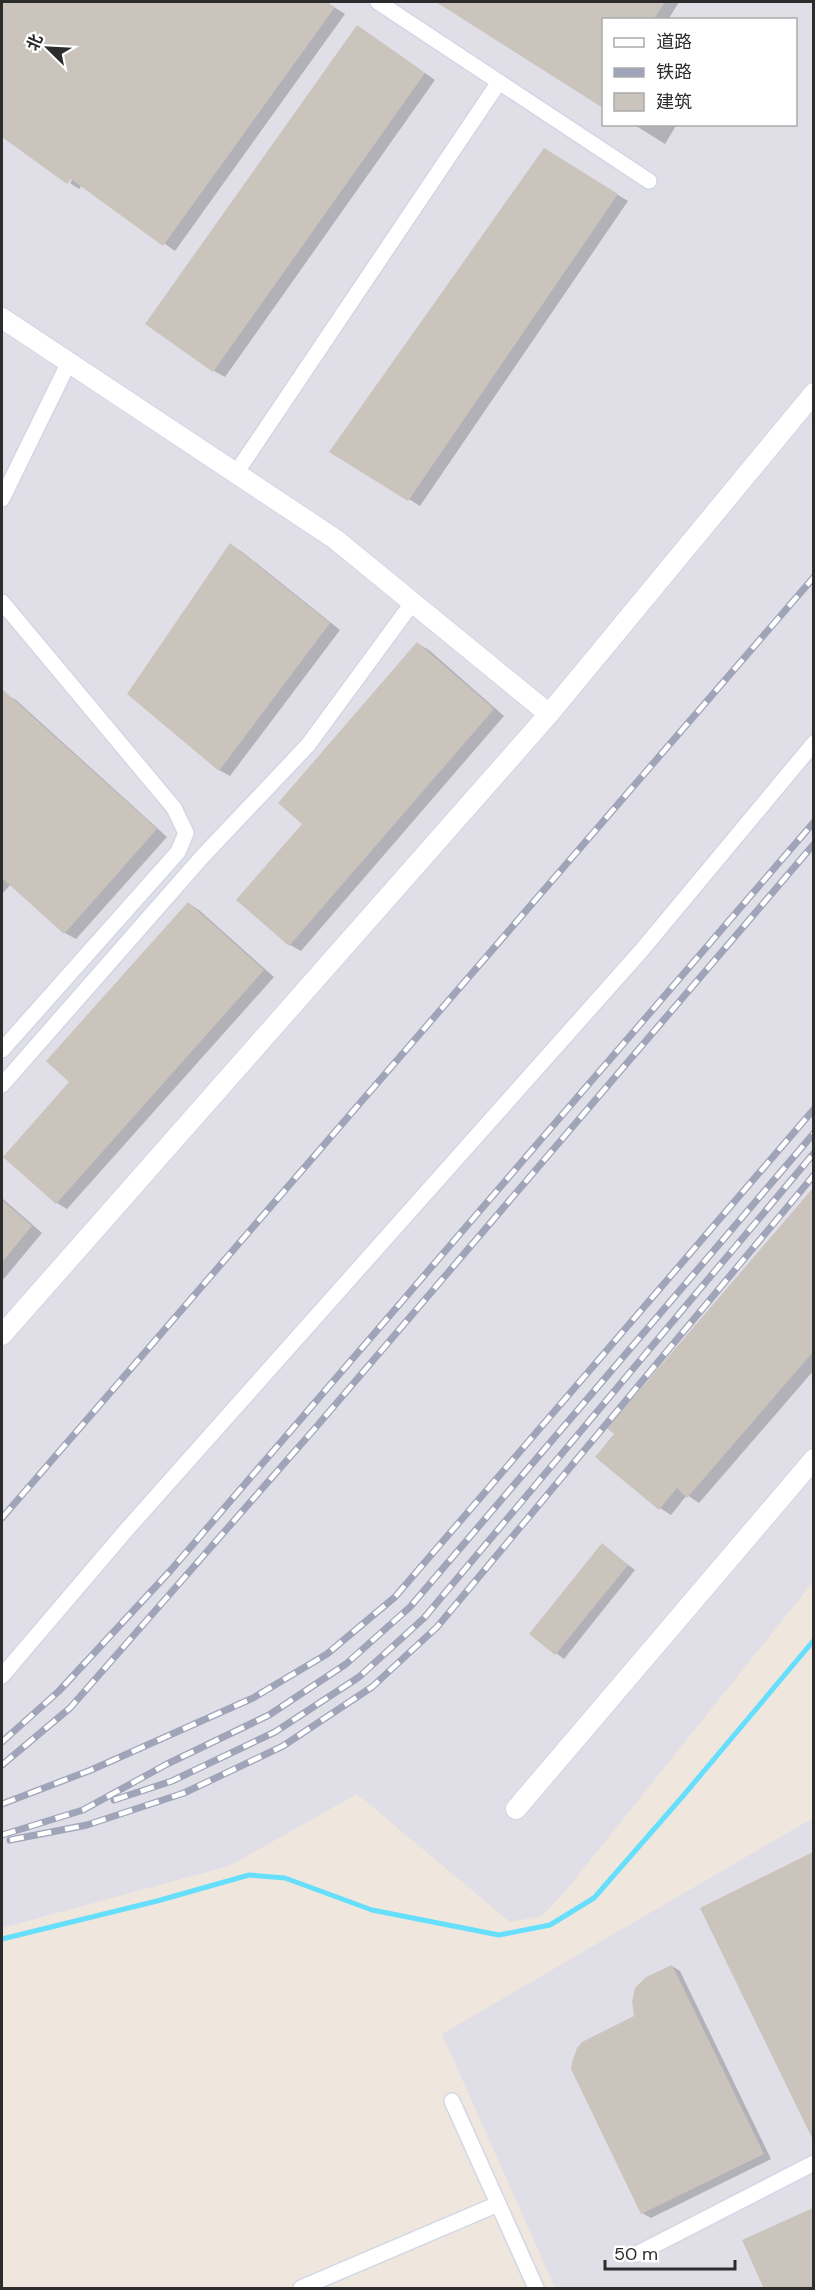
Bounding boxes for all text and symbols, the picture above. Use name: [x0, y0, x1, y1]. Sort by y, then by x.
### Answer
north arrow: [18, 18, 78, 78]
legend: [602, 18, 797, 126]
text: 道路: [656, 30, 692, 54]
text: 北: [22, 31, 48, 54]
text: 铁路: [656, 60, 692, 84]
text: 建筑: [656, 90, 692, 114]
scale bar: [605, 2233, 736, 2271]
text: 50 m: [614, 2242, 658, 2266]

